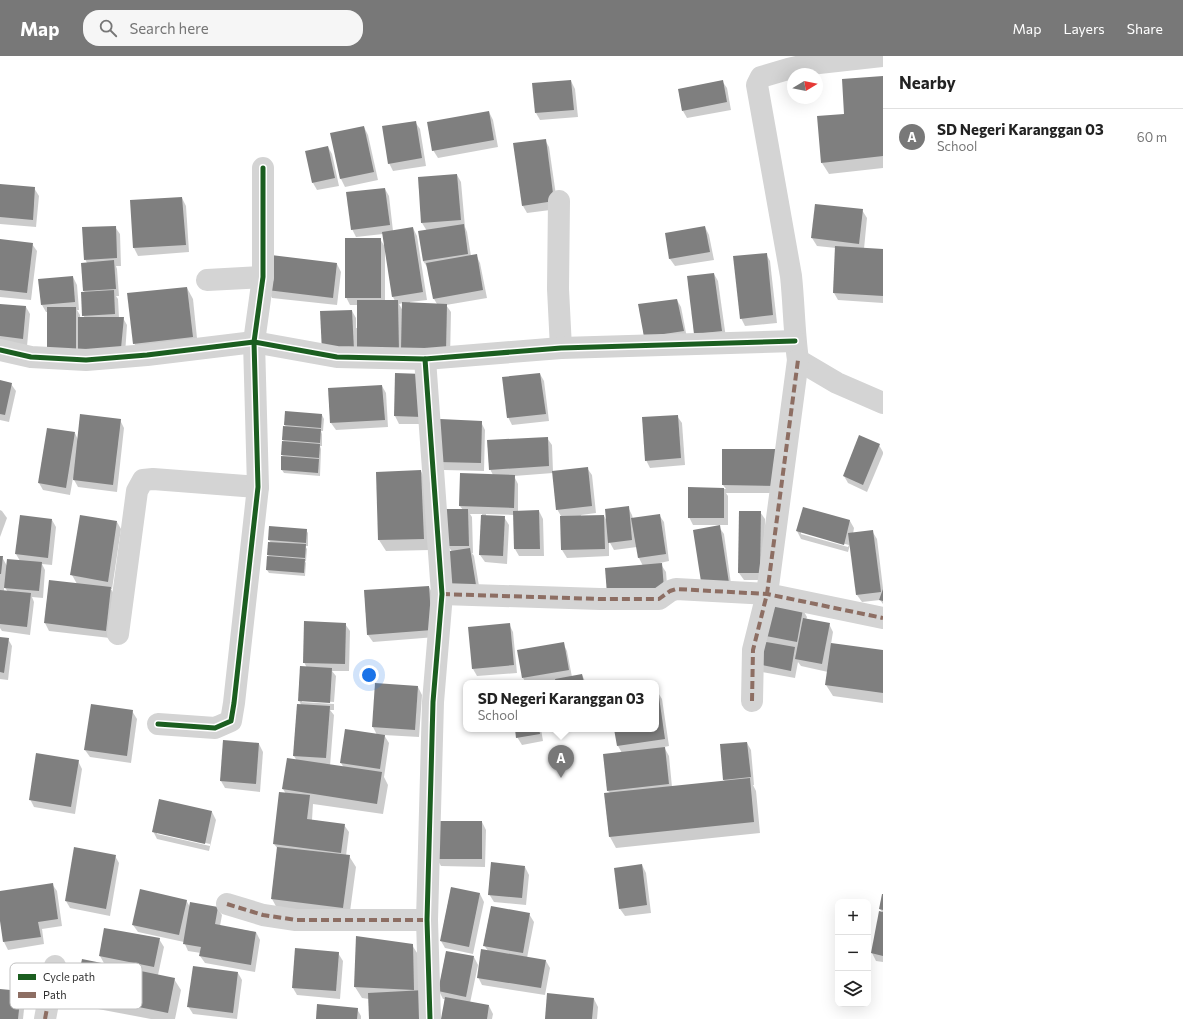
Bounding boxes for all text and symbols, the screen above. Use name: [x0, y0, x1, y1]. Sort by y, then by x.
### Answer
search box: [83, 10, 363, 46]
text: Map: [20, 17, 59, 40]
icon: search: [97, 17, 119, 39]
text: Search here: [129, 19, 209, 37]
text: Map: [1013, 20, 1041, 37]
text: Layers: [1063, 20, 1105, 37]
text: Share: [1127, 20, 1163, 37]
north arrow: [787, 68, 823, 104]
text: Nearby: [899, 72, 956, 93]
text: SD Negeri Karanggan 03: [937, 120, 1104, 138]
text: A: [907, 129, 917, 145]
text: 60 m: [1137, 129, 1167, 145]
text: School: [937, 138, 977, 154]
your location: [359, 665, 379, 685]
popup: [463, 680, 659, 732]
text: SD Negeri Karanggan 03: [478, 689, 644, 707]
text: School: [478, 707, 518, 723]
pin: A: [548, 745, 574, 778]
map controls: [835, 899, 871, 1007]
button: +: [835, 899, 871, 935]
button: −: [835, 935, 871, 971]
legend: [10, 963, 142, 1009]
text: Cycle path: [43, 970, 95, 983]
button: layers: [835, 971, 871, 1007]
text: Path: [43, 988, 66, 1001]

